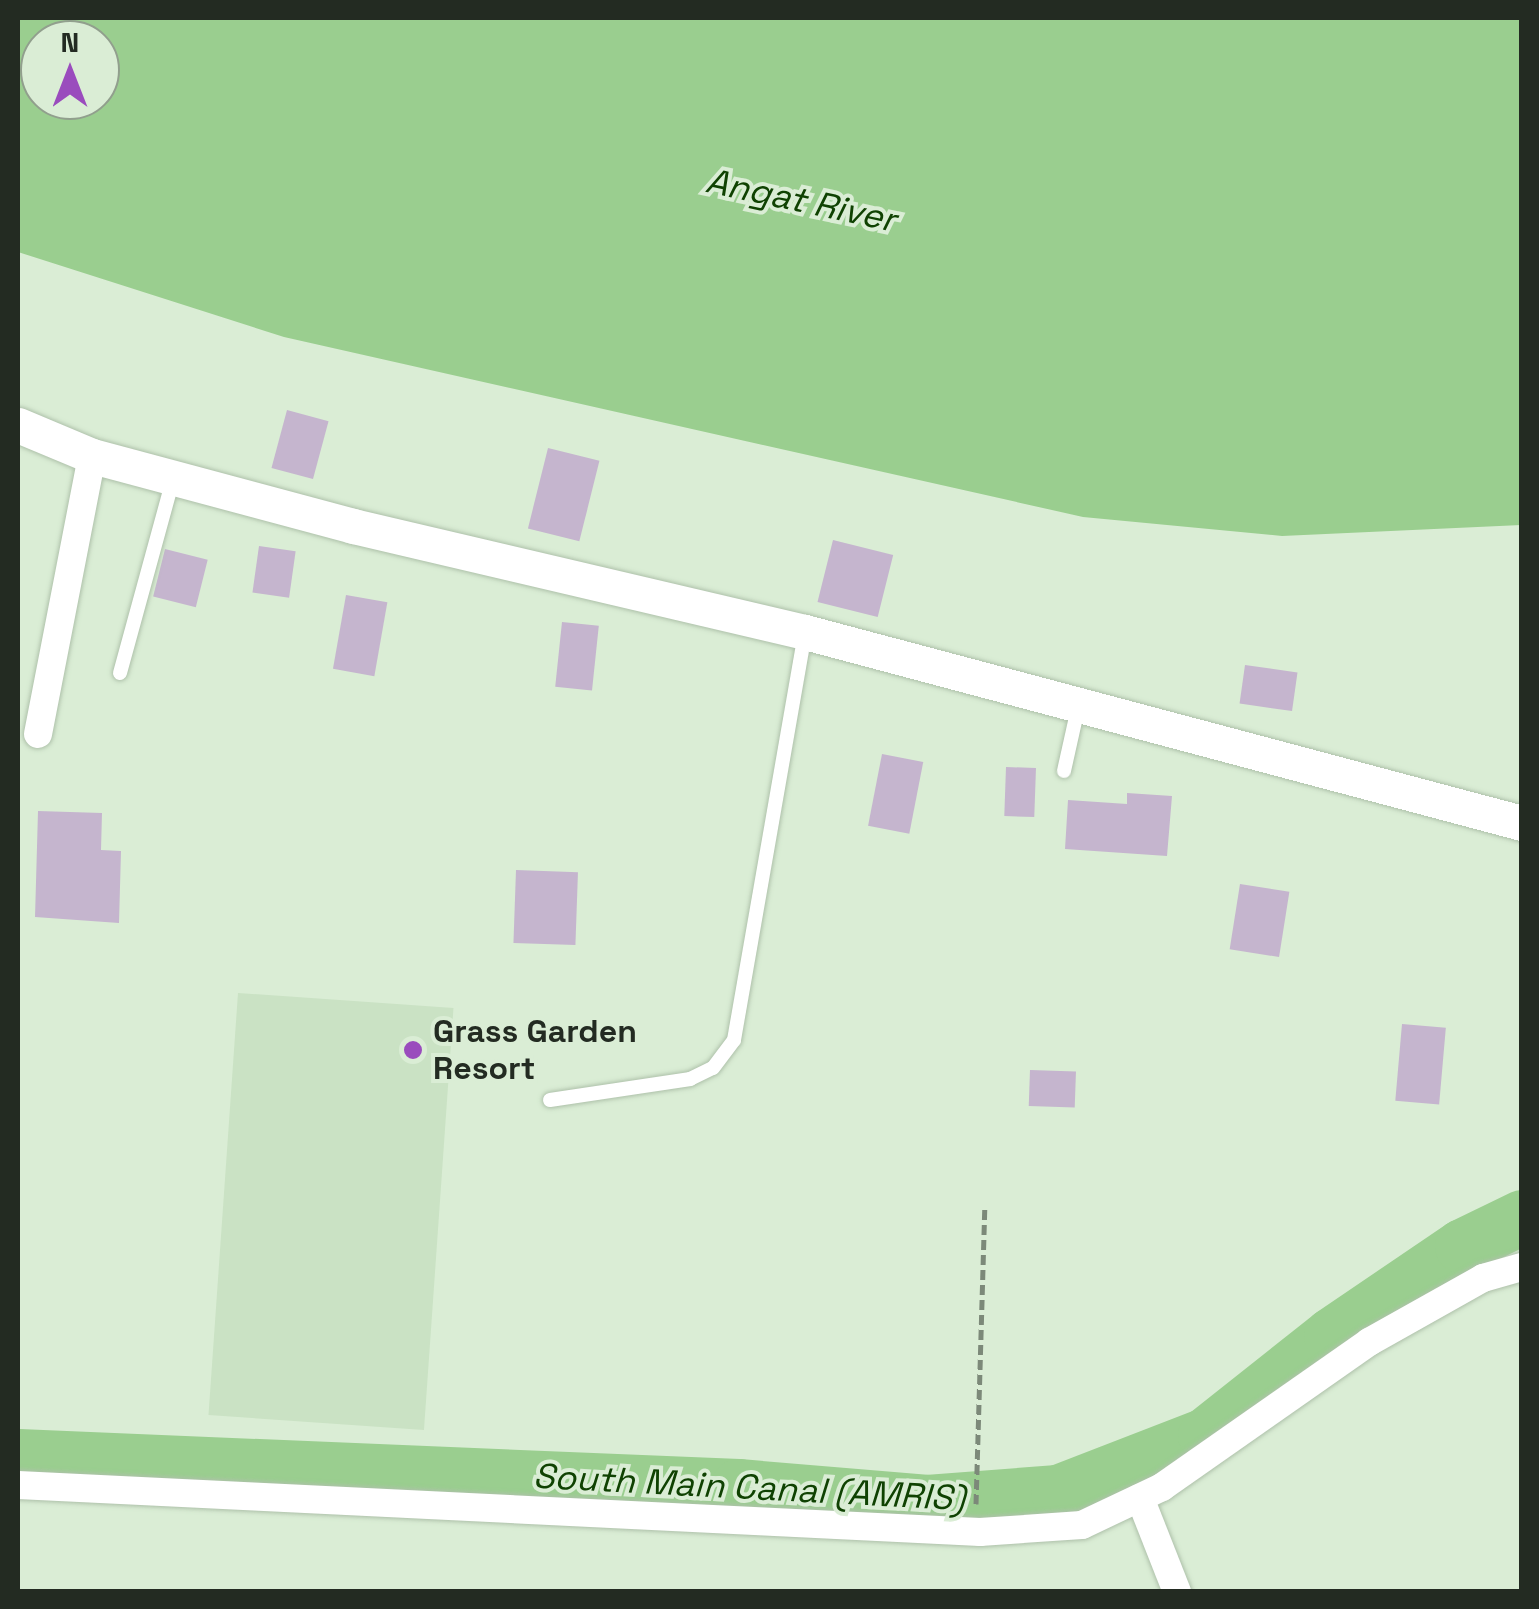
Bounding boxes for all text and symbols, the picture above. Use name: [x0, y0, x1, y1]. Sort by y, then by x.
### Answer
north arrow: [20, 20, 120, 120]
text: N: [61, 24, 79, 60]
water label: Angat River: [702, 159, 900, 241]
place label: Grass Garden Resort: [433, 1013, 637, 1088]
marker: Grass Garden Resort: [402, 1039, 424, 1061]
water label: South Main Canal (AMRIS): [532, 1455, 966, 1519]

